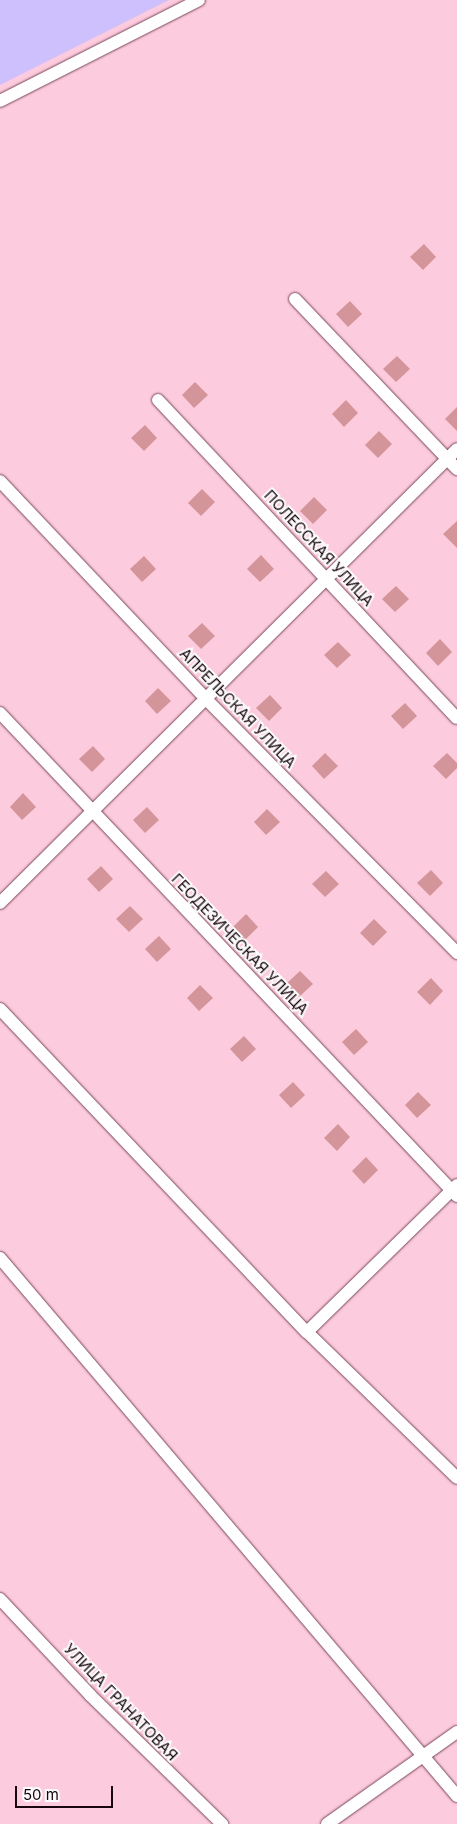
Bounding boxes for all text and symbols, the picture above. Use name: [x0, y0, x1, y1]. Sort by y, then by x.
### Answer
street label: ПОЛЕССКАЯ УЛИЦА: [261, 486, 377, 610]
street label: АПРЕЛЬСКАЯ УЛИЦА: [176, 644, 300, 772]
street label: ГЕОДЕЗИЧЕСКАЯ УЛИЦА: [168, 870, 312, 1018]
street label: УЛИЦА ГРАНАТОВАЯ: [60, 1640, 182, 1764]
scale bar: [18, 1776, 115, 1808]
text: 50 m: [23, 1785, 59, 1804]

